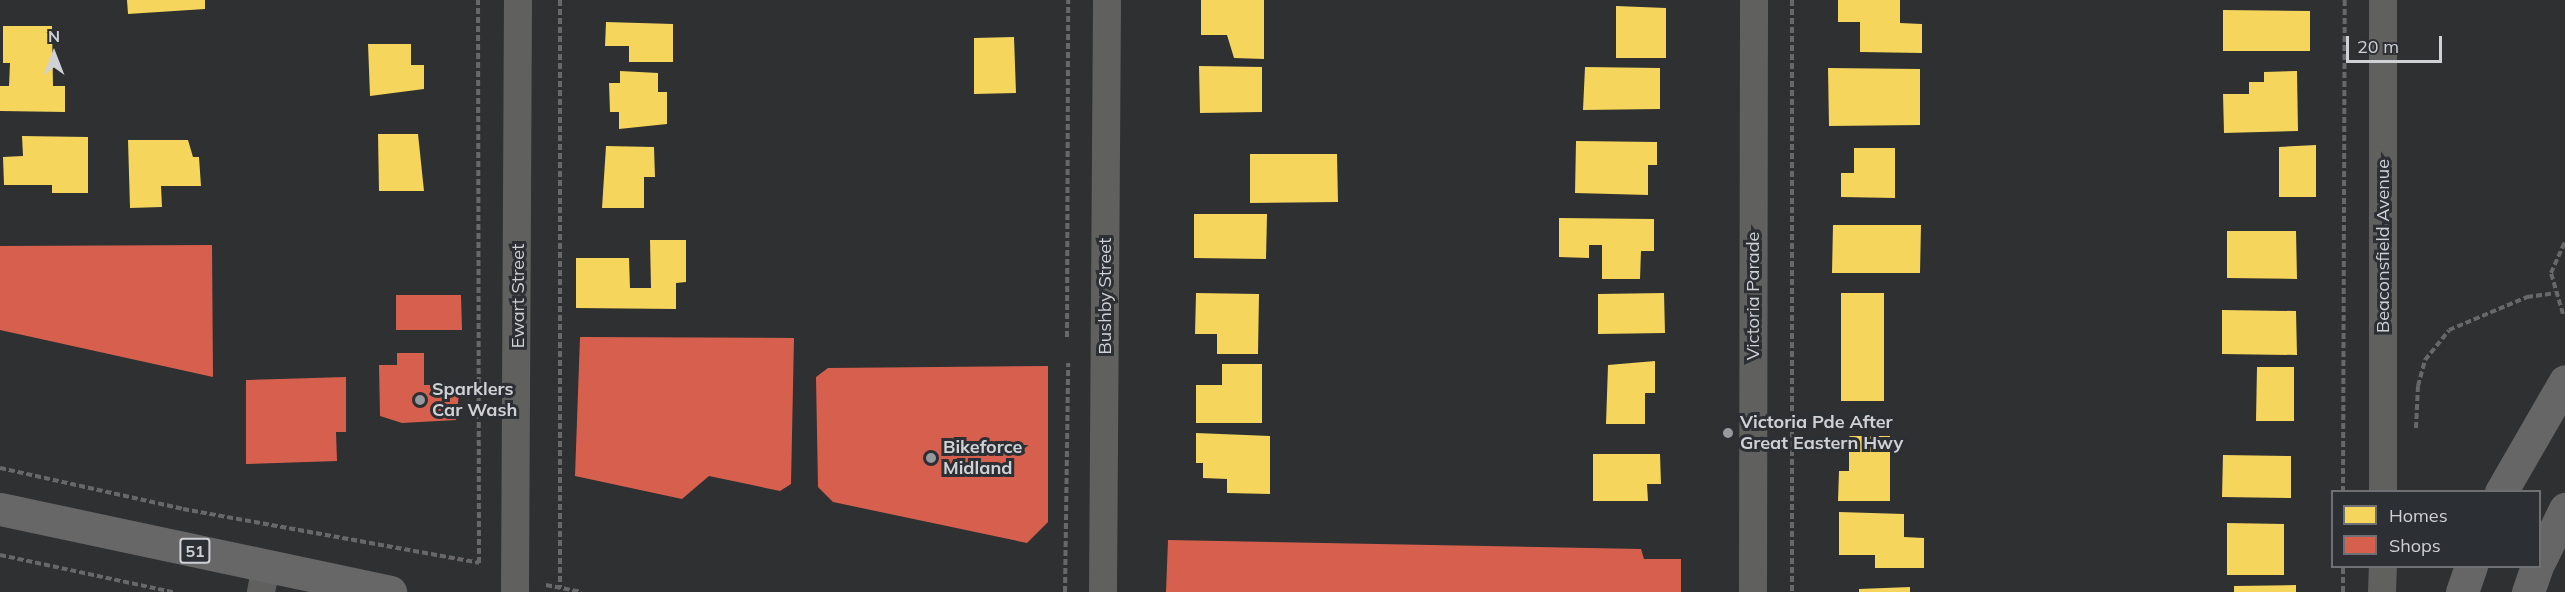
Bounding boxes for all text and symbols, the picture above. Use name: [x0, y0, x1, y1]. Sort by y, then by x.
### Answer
north arrow: [24, 24, 84, 84]
scale bar: [2349, 24, 2445, 62]
text: N: [48, 26, 60, 46]
text: 20 m: [2357, 35, 2399, 58]
street label: Beaconsfield Avenue: [2372, 159, 2394, 333]
street label: Victoria Parade: [1742, 232, 1764, 360]
street label: Bushby Street: [1094, 238, 1116, 354]
street label: Ewart Street: [507, 244, 529, 348]
place label: Sparklers Car Wash: [432, 379, 517, 422]
marker: Sparklers Car Wash: [413, 393, 427, 407]
place label: Victoria Pde After Great Eastern Hwy: [1740, 412, 1903, 454]
marker: Victoria Pde After Great Eastern Hwy: [1721, 426, 1735, 440]
place label: Bikeforce Midland: [943, 437, 1022, 480]
marker: Bikeforce Midland: [924, 451, 938, 465]
legend: [2331, 490, 2541, 568]
text: Homes: [2389, 504, 2448, 527]
text: Shops: [2389, 534, 2441, 557]
road number: 51: [178, 538, 212, 564]

